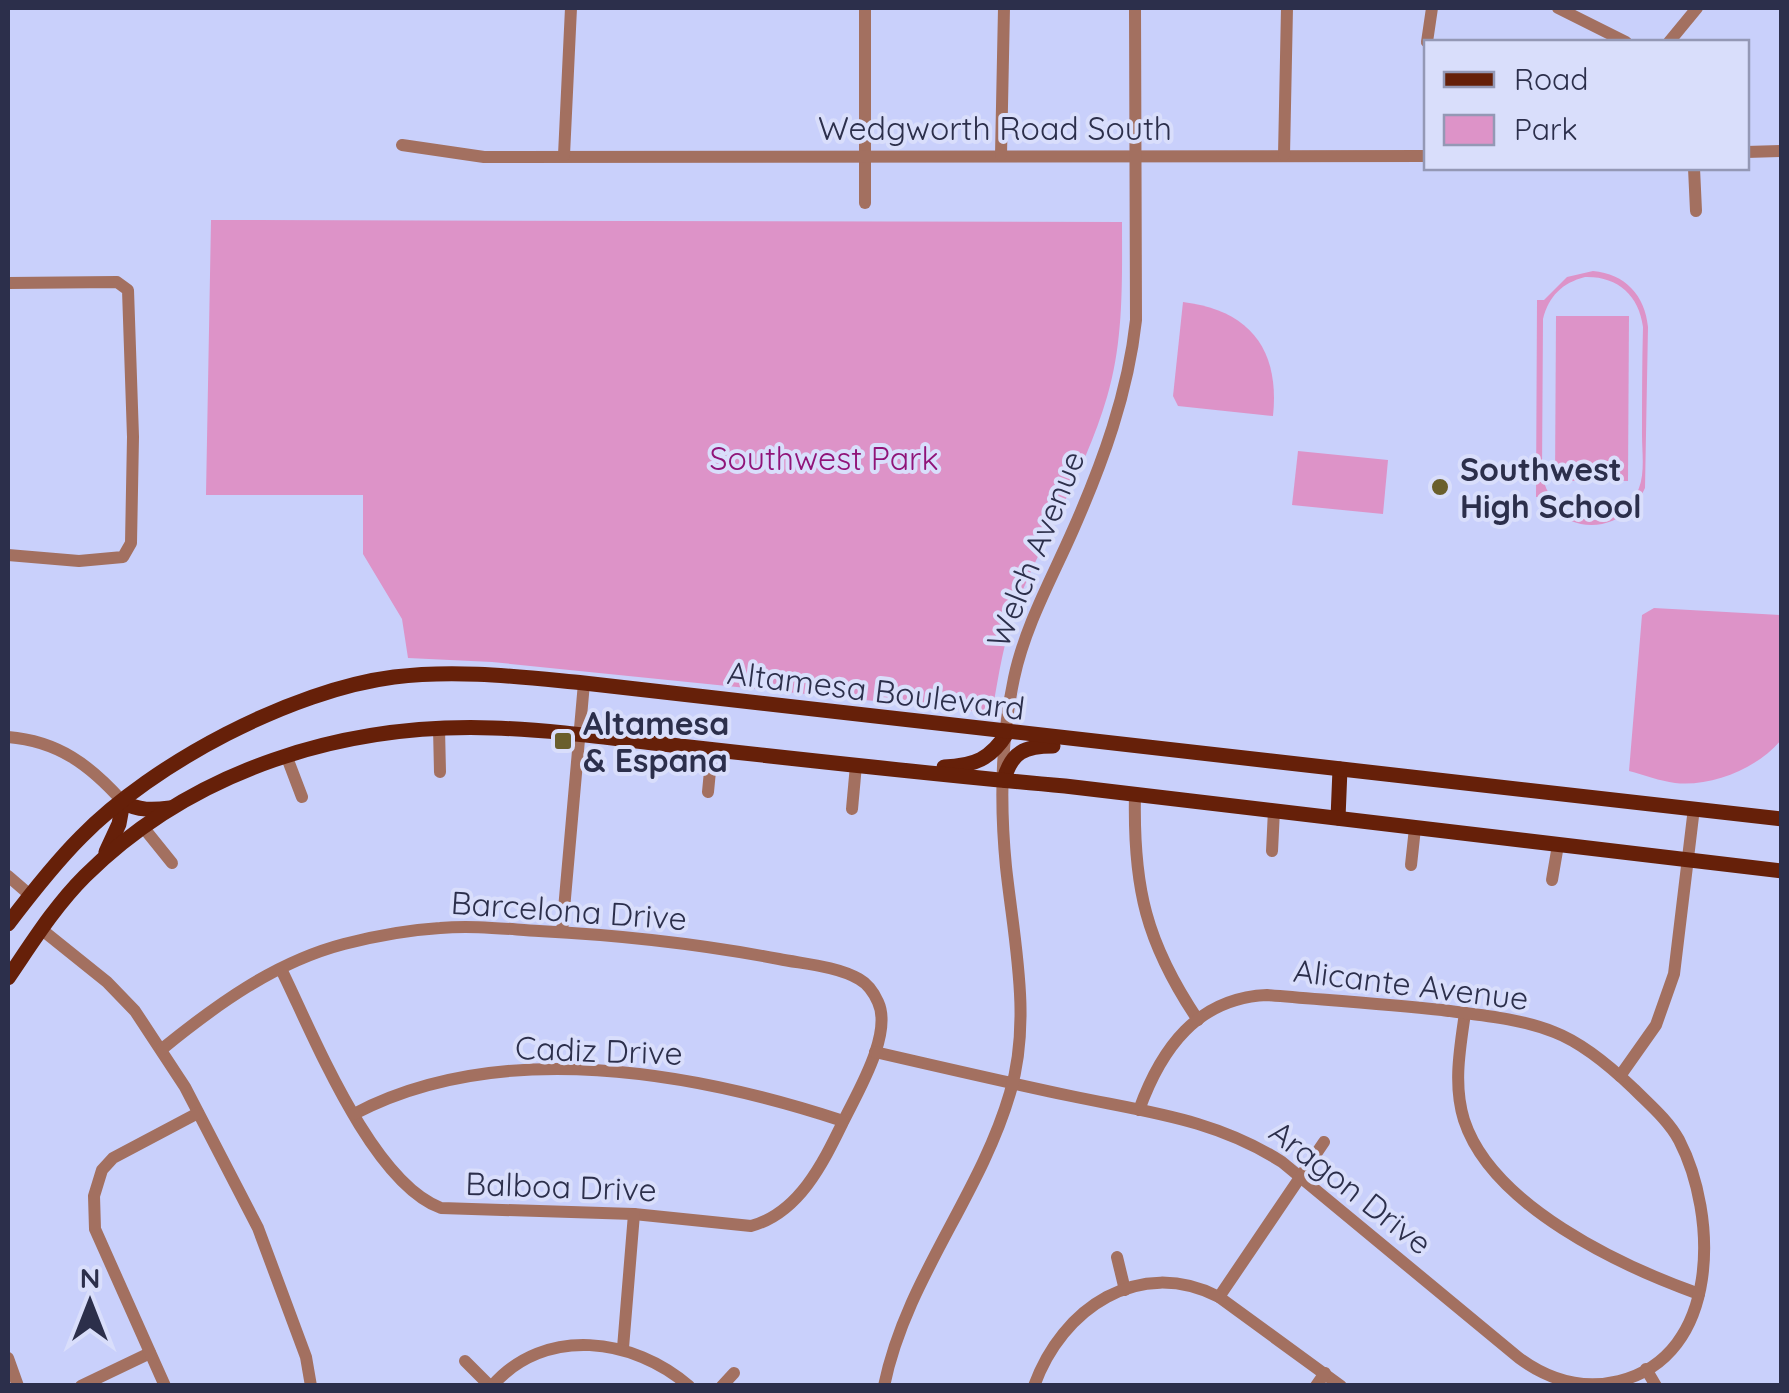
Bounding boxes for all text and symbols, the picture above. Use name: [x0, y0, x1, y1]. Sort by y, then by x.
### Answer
legend: [1424, 40, 1749, 170]
text: Road: [1514, 60, 1588, 98]
street label: Wedgworth Road South: [818, 108, 1172, 148]
text: Park: [1514, 110, 1578, 148]
park label: Southwest Park: [709, 438, 939, 478]
street label: Welch Avenue: [977, 445, 1093, 653]
place label: Southwest High School: [1460, 449, 1642, 526]
marker: Southwest High School: [1429, 476, 1451, 498]
street label: Altamesa Boulevard: [725, 652, 1027, 728]
place label: Altamesa & Espana: [583, 703, 729, 780]
marker: Altamesa & Espana: [552, 730, 574, 752]
street label: Barcelona Drive: [450, 882, 688, 938]
street label: Alicante Avenue: [1291, 950, 1531, 1018]
street label: Cadiz Drive: [515, 1027, 683, 1073]
street label: Aragon Drive: [1262, 1111, 1440, 1263]
street label: Balboa Drive: [465, 1163, 657, 1209]
north arrow: [40, 1253, 140, 1353]
text: N: [80, 1260, 100, 1295]

